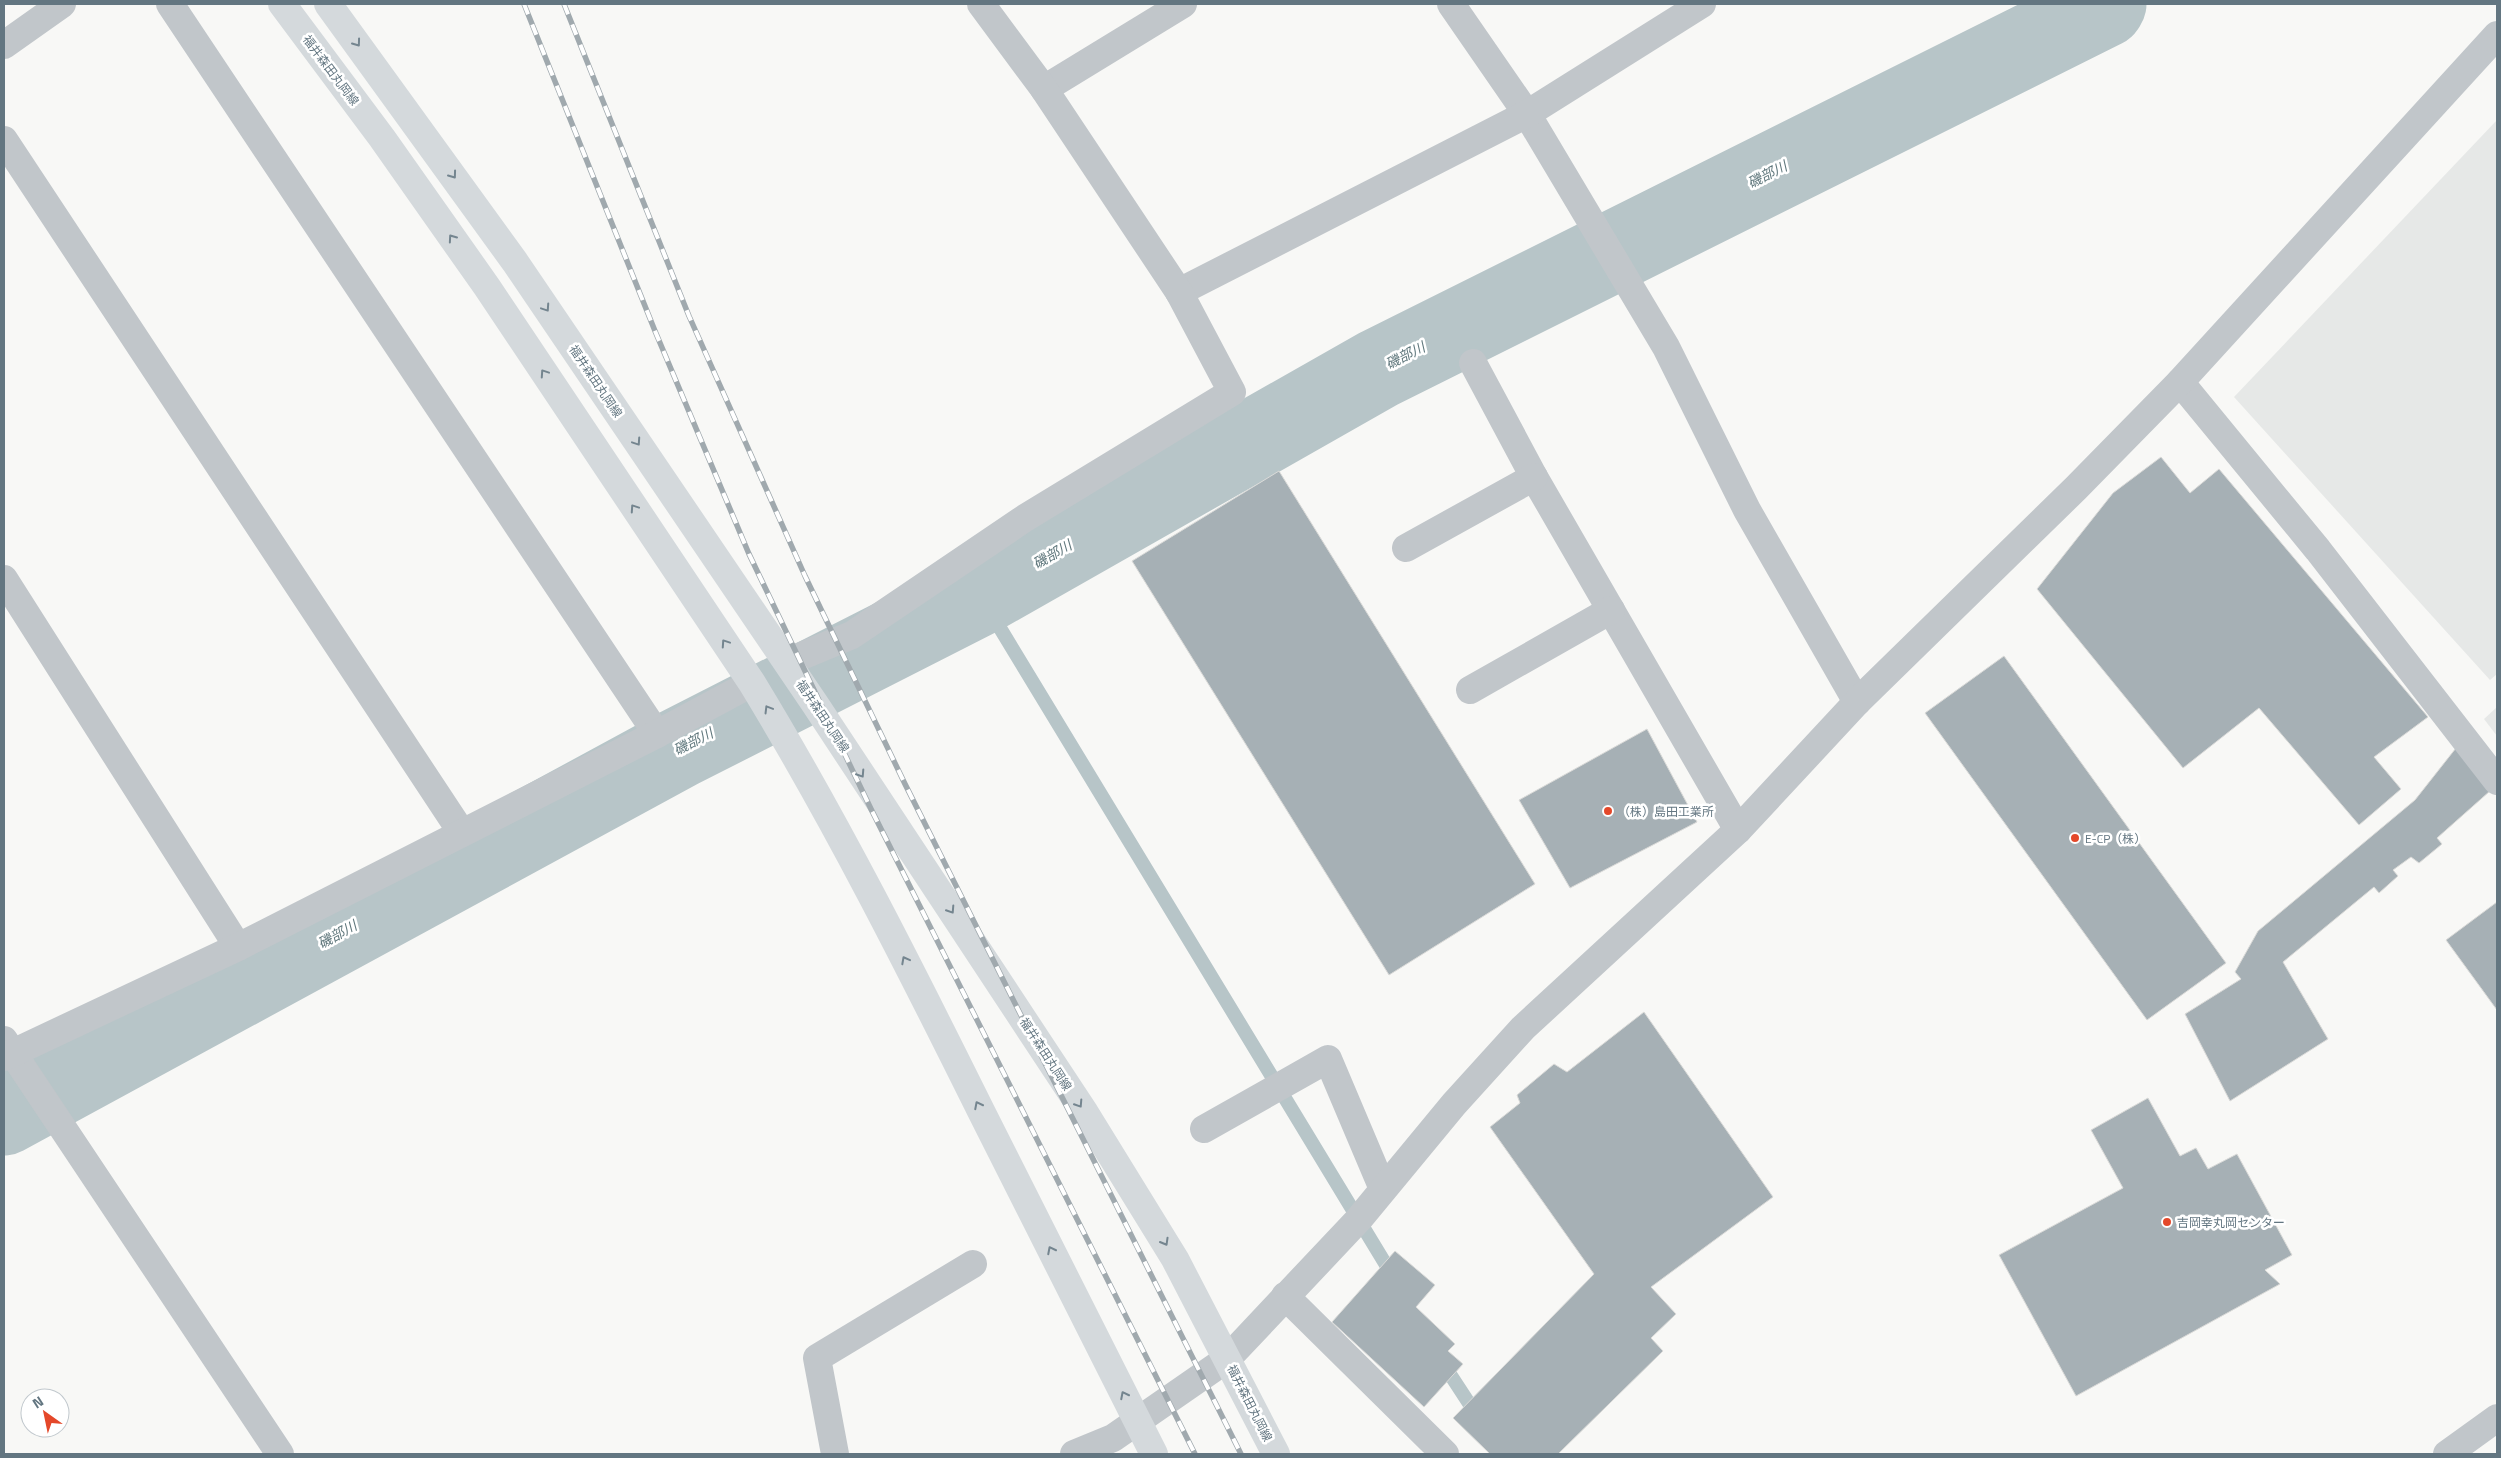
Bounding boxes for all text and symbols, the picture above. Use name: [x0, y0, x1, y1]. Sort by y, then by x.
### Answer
street label: 福井森田丸岡線: [298, 31, 364, 109]
one-way arrow: [352, 37, 360, 46]
water label: 磯部川: [1744, 154, 1792, 193]
one-way arrow: [447, 169, 456, 178]
one-way arrow: [449, 234, 458, 244]
one-way arrow: [540, 302, 549, 311]
water label: 磯部川: [1382, 335, 1430, 374]
street label: 福井森田丸岡線: [565, 341, 627, 421]
one-way arrow: [541, 369, 550, 378]
one-way arrow: [631, 436, 640, 446]
one-way arrow: [631, 504, 640, 513]
water label: 磯部川: [1029, 533, 1077, 574]
one-way arrow: [722, 639, 731, 648]
street label: 福井森田丸岡線: [792, 676, 854, 756]
one-way arrow: [764, 705, 774, 714]
water label: 磯部川: [670, 721, 718, 760]
one-way arrow: [855, 769, 865, 778]
place label: （株）島田工業所: [1618, 802, 1714, 821]
marker: （株）島田工業所: [1602, 805, 1614, 817]
place label: E-CP（株）: [2085, 829, 2146, 848]
marker: E-CP（株）: [2069, 832, 2081, 844]
one-way arrow: [945, 904, 954, 913]
water label: 磯部川: [314, 914, 362, 953]
one-way arrow: [901, 956, 911, 965]
street label: 福井森田丸岡線: [1015, 1014, 1077, 1094]
one-way arrow: [1073, 1098, 1082, 1107]
one-way arrow: [974, 1101, 984, 1110]
place label: 吉岡幸丸岡センター: [2177, 1213, 2285, 1232]
marker: 吉岡幸丸岡センター: [2161, 1216, 2173, 1228]
one-way arrow: [1158, 1236, 1168, 1245]
one-way arrow: [1047, 1246, 1057, 1255]
street label: 福井森田丸岡線: [1222, 1361, 1278, 1445]
north arrow: [20, 1388, 70, 1438]
text: N: [28, 1390, 47, 1413]
one-way arrow: [1120, 1391, 1130, 1400]

